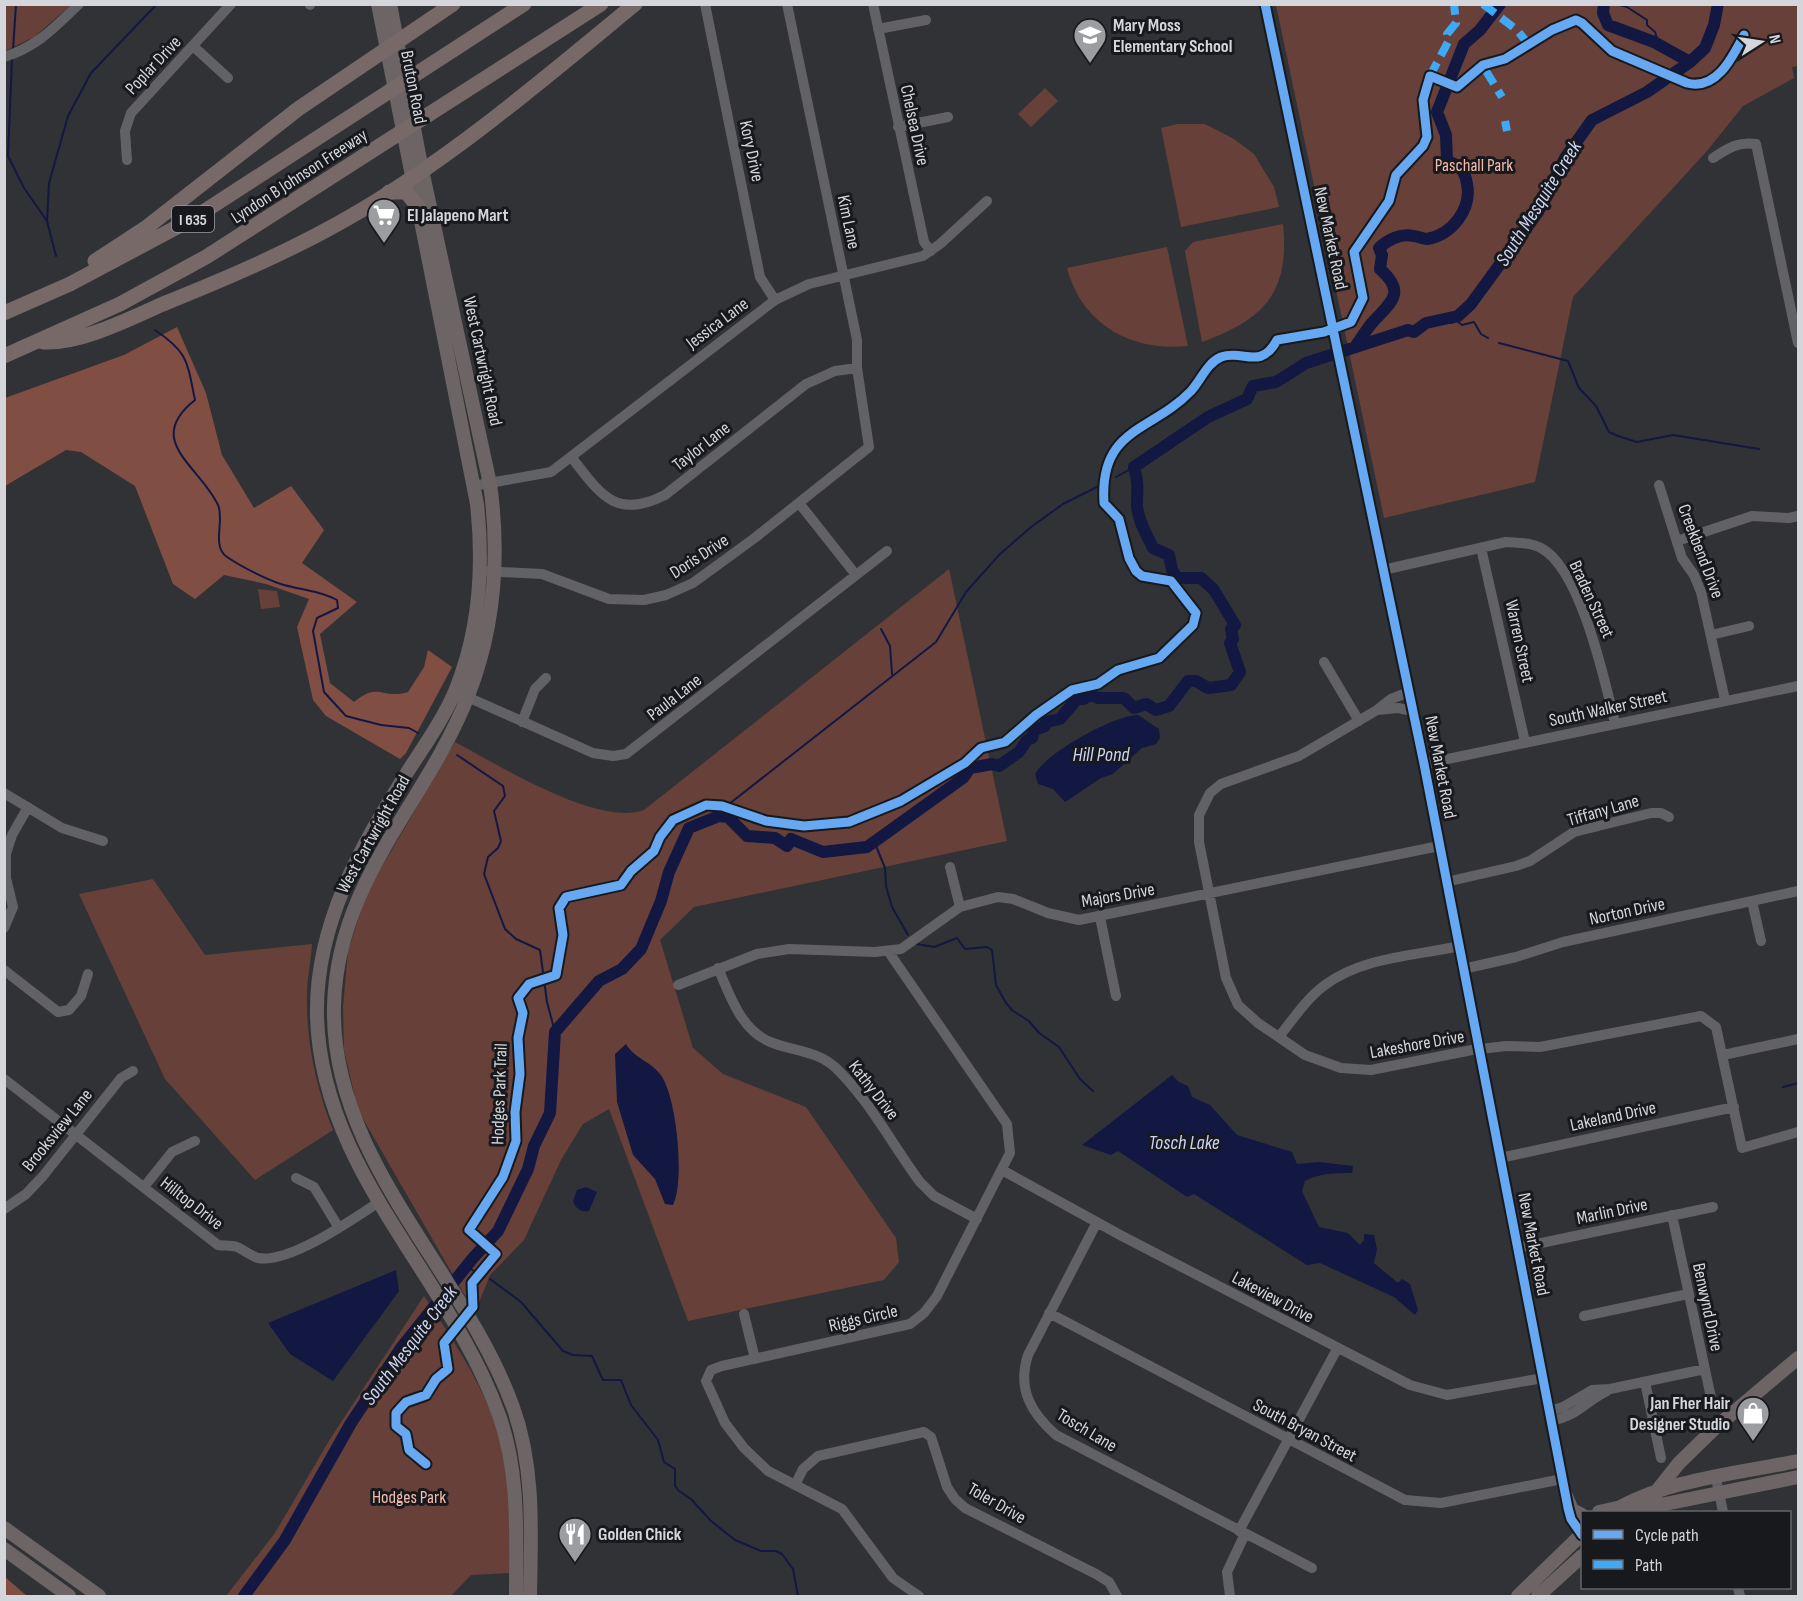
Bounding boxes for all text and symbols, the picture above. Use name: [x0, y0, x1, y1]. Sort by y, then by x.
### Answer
north arrow: [1731, 12, 1791, 72]
place label: Mary Moss Elementary School: [1113, 15, 1232, 57]
school or university icon: Mary Moss Elementary School: [1072, 17, 1108, 64]
street label: Poplar Drive: [121, 32, 186, 99]
text: N: [1764, 33, 1784, 45]
street label: Bruton Road: [396, 49, 431, 125]
street label: Chelsea Drive: [896, 83, 933, 167]
street label: Kory Drive: [735, 119, 768, 184]
street label: Lyndon B Johnson Freeway: [227, 125, 371, 228]
water label: South Mesquite Creek: [1491, 136, 1587, 271]
park label: Paschall Park: [1435, 155, 1513, 176]
street label: New Market Road: [1309, 185, 1352, 291]
street label: Kim Lane: [833, 193, 864, 251]
supermarket icon: El Jalapeno Mart: [366, 197, 402, 244]
place label: El Jalapeno Mart: [407, 205, 508, 226]
road number: I 635: [172, 206, 214, 232]
street label: Jessica Lane: [681, 293, 752, 354]
street label: West Cartwright Road: [459, 295, 506, 428]
street label: Taylor Lane: [668, 417, 734, 475]
street label: Creekbend Drive: [1673, 501, 1728, 601]
street label: Doris Drive: [666, 530, 732, 583]
street label: Braden Street: [1564, 557, 1619, 642]
street label: Warren Street: [1501, 598, 1539, 685]
street label: Paula Lane: [643, 670, 706, 725]
street label: South Walker Street: [1547, 686, 1670, 731]
street label: New Market Road: [1420, 714, 1461, 820]
water label: Hill Pond: [1073, 743, 1130, 767]
street label: West Cartwright Road: [332, 772, 415, 897]
street label: Tiffany Lane: [1565, 790, 1641, 831]
street label: Majors Drive: [1080, 879, 1156, 912]
street label: Norton Drive: [1587, 893, 1667, 930]
street label: Lakeshore Drive: [1368, 1026, 1466, 1063]
street label: Hodges Park Trail: [487, 1043, 512, 1145]
street label: Kathy Drive: [844, 1057, 903, 1124]
street label: Brooksview Lane: [18, 1085, 97, 1176]
street label: Lakeland Drive: [1568, 1097, 1658, 1136]
water label: Tosch Lake: [1148, 1131, 1220, 1155]
street label: Hilltop Drive: [156, 1172, 227, 1234]
street label: New Market Road: [1513, 1191, 1554, 1297]
street label: Marlin Drive: [1575, 1194, 1649, 1229]
street label: Benwynd Drive: [1688, 1261, 1727, 1353]
street label: Lakeview Drive: [1228, 1267, 1317, 1328]
water label: South Mesquite Creek: [357, 1281, 463, 1410]
street label: Riggs Circle: [827, 1300, 900, 1337]
place label: Jan Fher Hair Designer Studio: [1630, 1393, 1730, 1435]
street label: South Bryan Street: [1249, 1394, 1361, 1467]
shop icon: Jan Fher Hair Designer Studio: [1735, 1395, 1771, 1442]
street label: Tosch Lane: [1053, 1404, 1121, 1457]
street label: Toler Drive: [964, 1478, 1030, 1528]
park label: Hodges Park: [372, 1487, 446, 1508]
legend: [1581, 1511, 1791, 1589]
restaurant icon: Golden Chick: [557, 1516, 593, 1563]
place label: Golden Chick: [598, 1524, 682, 1545]
text: Cycle path: [1635, 1525, 1699, 1546]
text: Path: [1635, 1555, 1663, 1576]

